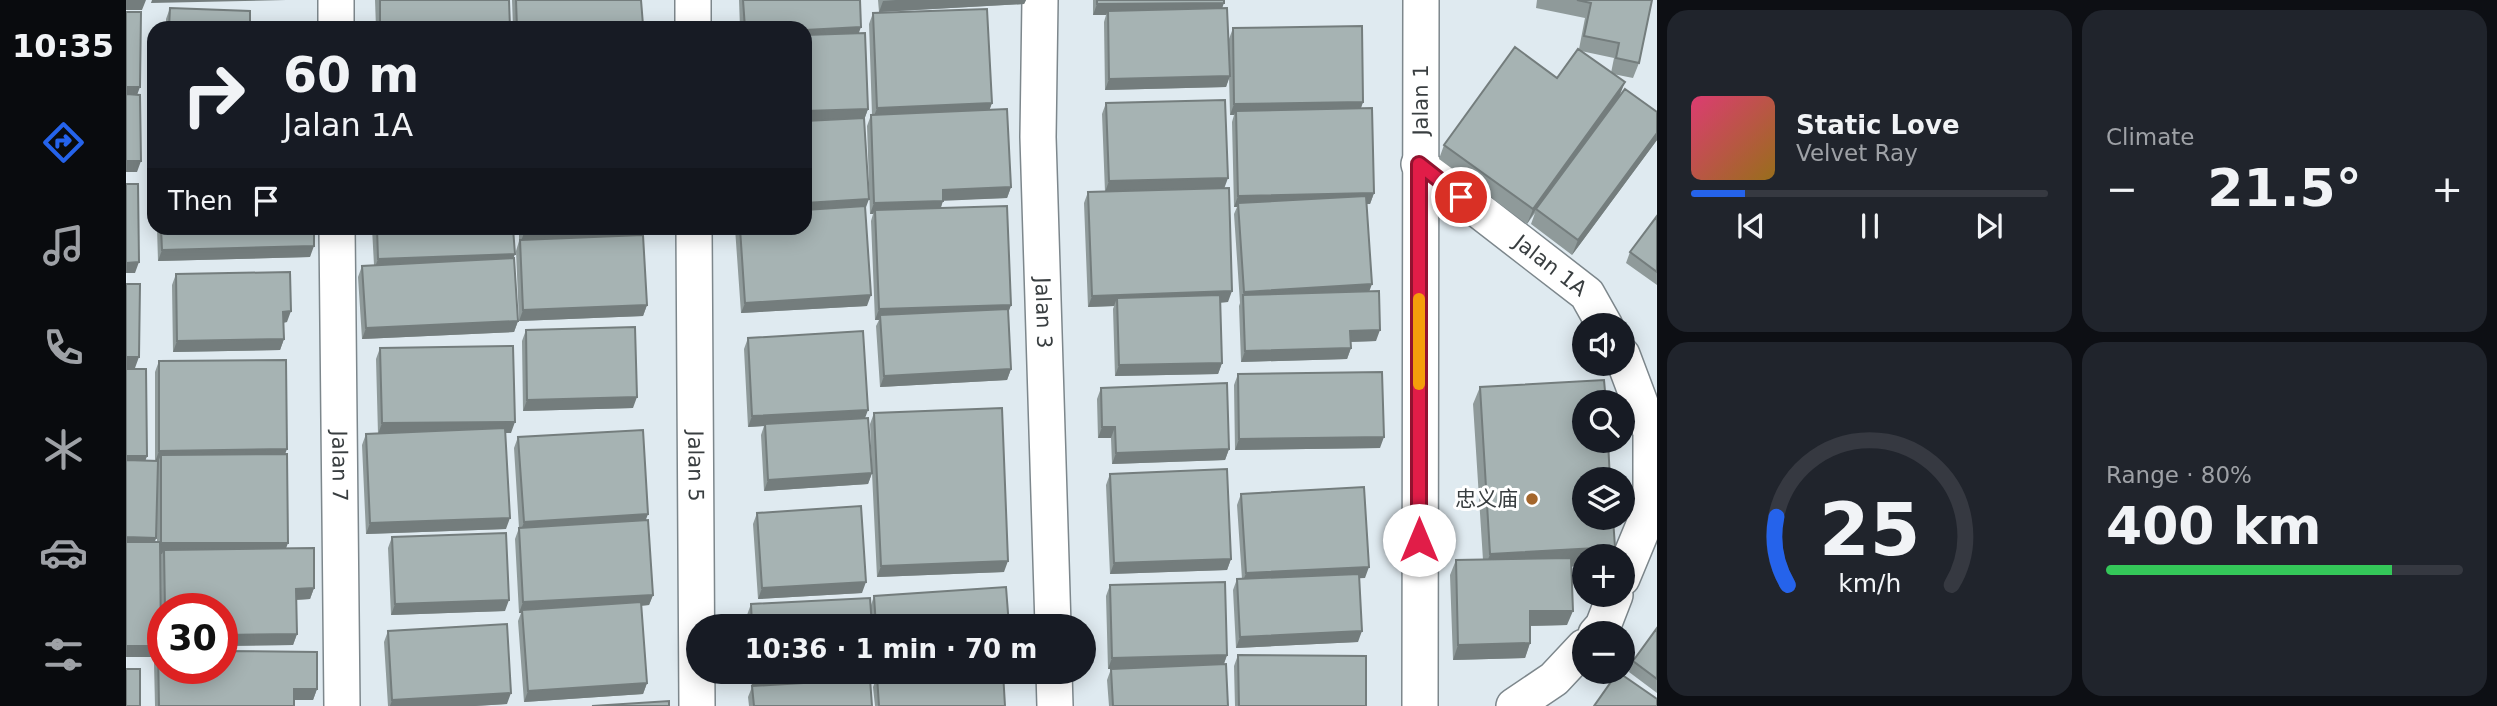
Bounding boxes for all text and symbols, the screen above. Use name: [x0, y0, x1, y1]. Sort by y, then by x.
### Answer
text: 10:35: [12, 27, 114, 65]
text: 60 m: [283, 47, 419, 104]
icon: right: [168, 49, 259, 140]
street label: Jalan 1: [1409, 64, 1433, 138]
text: Jalan 1A: [283, 106, 413, 144]
text: Static Love: [1796, 110, 1960, 140]
icon: directions: [39, 118, 88, 167]
text: Climate: [2106, 124, 2195, 150]
text: Velvet Ray: [1796, 140, 1918, 166]
text: 21.5°: [2207, 158, 2362, 218]
pin: [1431, 167, 1491, 227]
text: −: [2106, 167, 2138, 211]
text: +: [2431, 167, 2463, 211]
icon: arrive: [1442, 178, 1480, 216]
icon: arrive: [247, 182, 285, 220]
text: Then: [168, 186, 233, 216]
icon: previous: [1732, 207, 1770, 245]
icon: pause: [1851, 207, 1889, 245]
icon: next: [1970, 207, 2008, 245]
icon: music: [39, 221, 88, 270]
street label: Jalan 1A: [1508, 229, 1592, 302]
street label: Jalan 3: [1030, 275, 1056, 349]
map controls: [1572, 313, 1635, 684]
button: sound: [1572, 313, 1635, 376]
icon: phone: [39, 323, 88, 372]
button: search: [1572, 390, 1635, 453]
icon: climate: [39, 425, 88, 474]
street label: Jalan 7: [327, 428, 352, 502]
street label: Jalan 5: [683, 428, 708, 502]
text: Range · 80%: [2106, 462, 2252, 488]
button: layers: [1572, 467, 1635, 530]
place label: 忠义庙: [1455, 487, 1518, 511]
text: 25: [1819, 487, 1920, 572]
marker: 忠义庙: [1524, 491, 1540, 507]
text: 400 km: [2106, 496, 2321, 556]
position arrow: [1382, 503, 1456, 577]
icon: car: [39, 528, 88, 577]
button: +: [1572, 544, 1635, 607]
text: km/h: [1838, 569, 1901, 598]
speed limit sign: 30: [147, 593, 238, 684]
button: −: [1572, 621, 1635, 684]
icon: filters: [39, 630, 88, 679]
text: 10:36 · 1 min · 70 m: [745, 634, 1037, 664]

